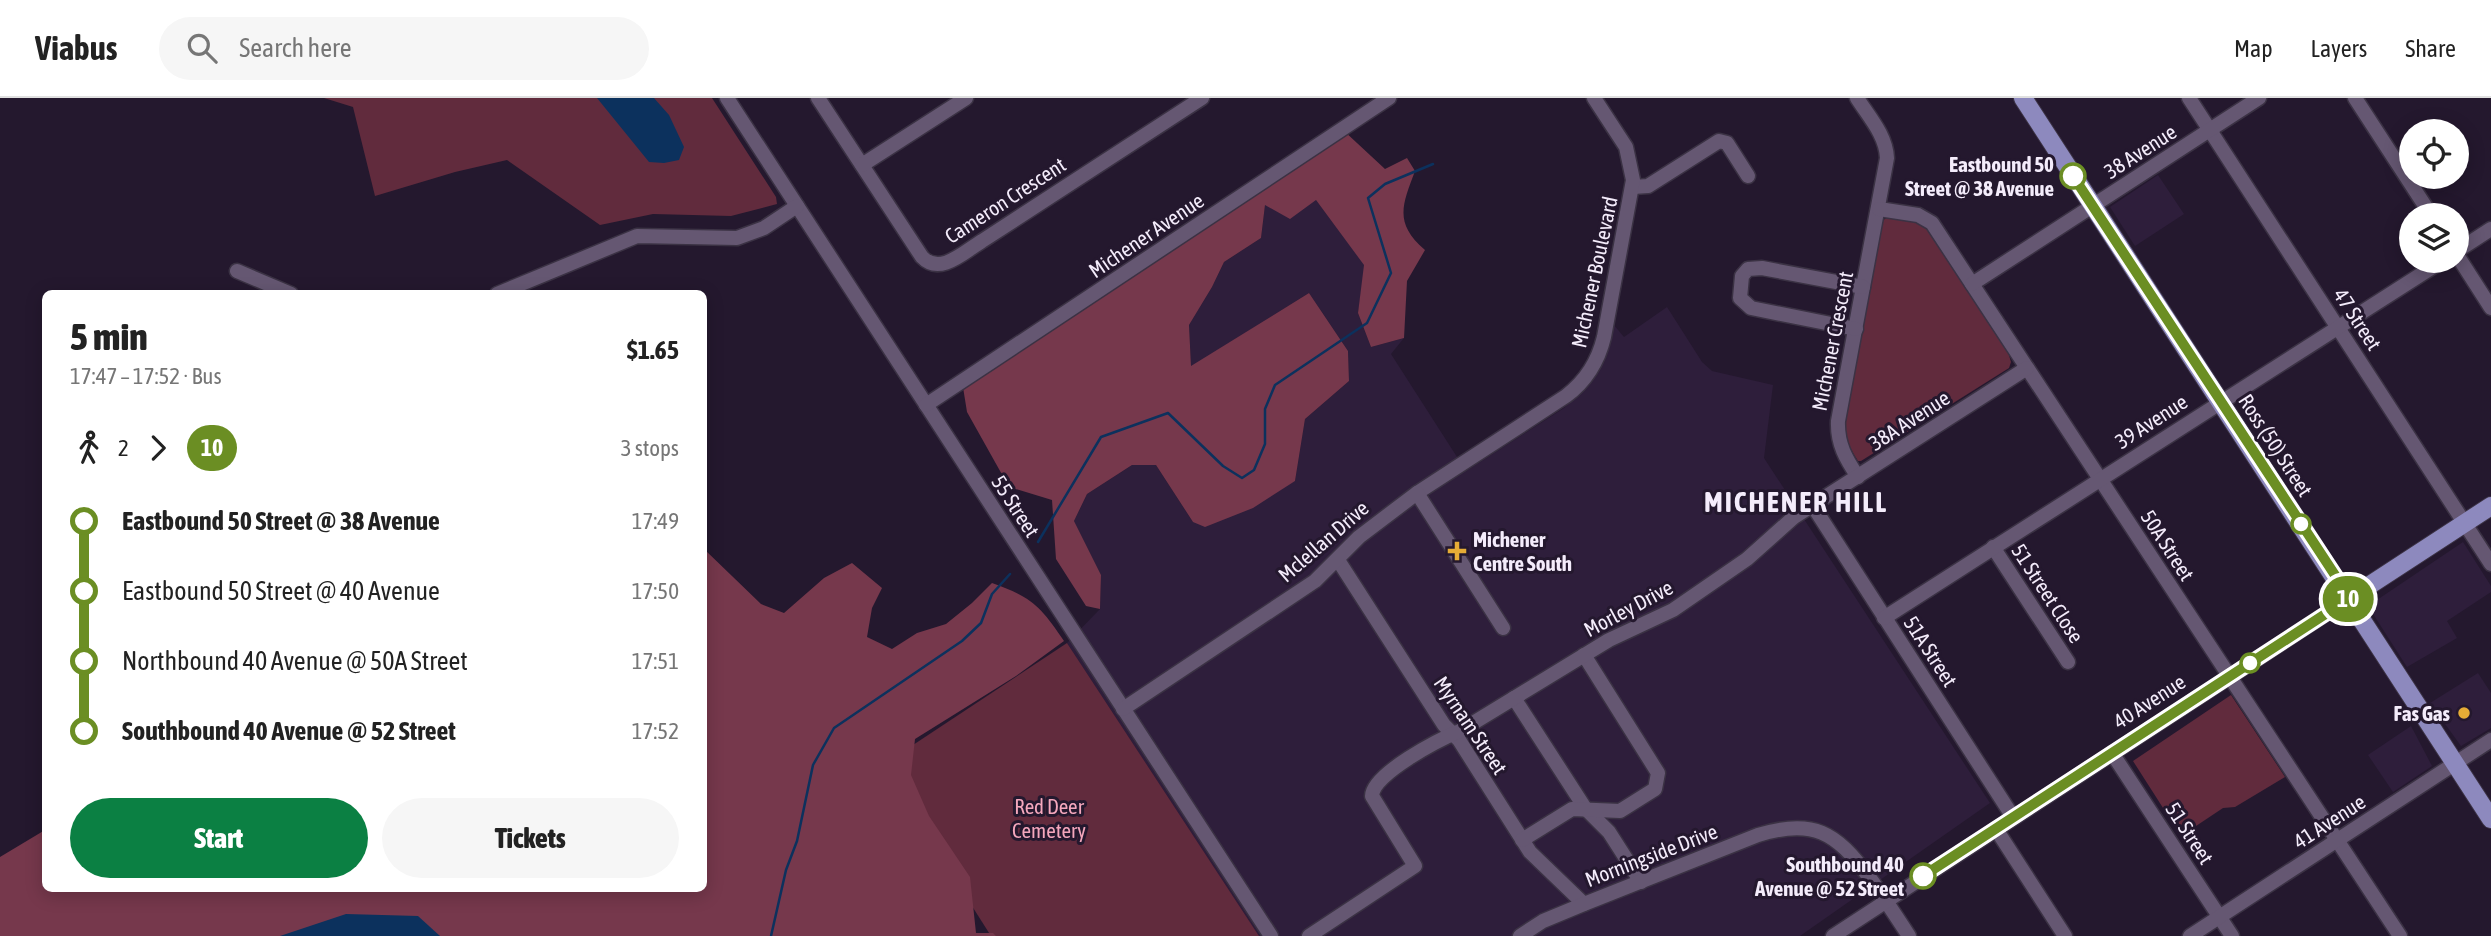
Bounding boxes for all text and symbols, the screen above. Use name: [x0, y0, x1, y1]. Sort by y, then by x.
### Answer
search box: [159, 17, 649, 80]
text: Viabus: [35, 29, 117, 67]
icon: search: [183, 29, 221, 67]
text: Search here: [239, 33, 352, 63]
text: Map: [2234, 35, 2273, 62]
text: Layers: [2311, 35, 2367, 62]
text: Share: [2405, 35, 2456, 62]
street label: 38 Avenue: [2100, 119, 2180, 183]
map controls: [2399, 119, 2469, 273]
button: locate: [2399, 119, 2469, 189]
street label: Cameron Crescent: [940, 152, 1070, 248]
place label: Eastbound 50 Street @ 38 Avenue: [1905, 152, 2054, 200]
marker: Eastbound 50 Street @ 38 Avenue: [2060, 163, 2086, 189]
street label: Michener Avenue: [1084, 188, 1208, 282]
street label: Michener Boulevard: [1566, 194, 1622, 350]
button: layers: [2399, 203, 2469, 273]
street label: Michener Crescent: [1807, 269, 1857, 413]
street label: 47 Street: [2329, 284, 2387, 354]
text: 5 min: [70, 315, 148, 358]
text: $1.65: [627, 335, 679, 365]
text: 17:47 – 17:52 · Bus: [70, 363, 222, 389]
street label: 38A Avenue: [1864, 385, 1954, 455]
street label: 39 Avenue: [2111, 389, 2191, 453]
street label: Ross (50) Street: [2234, 389, 2318, 501]
icon: walk: [70, 429, 108, 467]
icon: forward: [139, 429, 177, 467]
text: 10: [201, 434, 223, 461]
text: 2: [118, 435, 129, 461]
text: 3 stops: [621, 435, 679, 461]
street label: 55 Street: [987, 471, 1045, 541]
district label: MICHENER HILL: [1704, 486, 1888, 518]
street label: Mclellan Drive: [1273, 495, 1373, 587]
street label: 50A Street: [2136, 505, 2200, 585]
text: Eastbound 50 Street @ 38 Avenue: [122, 506, 440, 536]
text: 17:49: [632, 508, 679, 534]
unlabelled marker: [2291, 514, 2311, 534]
place label: Michener Centre South: [1473, 527, 1572, 575]
street label: 51 Street Close: [2007, 539, 2089, 647]
marker: Michener Centre South: [1447, 541, 1467, 561]
street label: Morley Drive: [1579, 575, 1677, 641]
text: Eastbound 50 Street @ 40 Avenue: [122, 576, 440, 606]
line badge: 10: [2316, 576, 2380, 622]
text: 17:50: [632, 578, 679, 604]
text: 10: [2337, 585, 2359, 612]
street label: 51A Street: [1899, 611, 1963, 691]
text: Northbound 40 Avenue @ 50A Street: [122, 646, 468, 676]
text: 17:51: [632, 648, 679, 674]
unlabelled marker: [2240, 653, 2260, 673]
street label: 40 Avenue: [2109, 669, 2189, 733]
street label: Myrnam Street: [1429, 671, 1513, 779]
place label: Fas Gas: [2394, 701, 2451, 725]
marker: Fas Gas: [2456, 705, 2472, 721]
text: Southbound 40 Avenue @ 52 Street: [122, 716, 456, 746]
text: 17:52: [632, 718, 679, 744]
street label: 41 Avenue: [2289, 789, 2369, 853]
park label: Red Deer Cemetery: [1012, 794, 1086, 842]
button: Start: [70, 798, 368, 878]
button: Tickets: [382, 798, 679, 878]
street label: 51 Street: [2161, 798, 2219, 868]
street label: Morningside Drive: [1581, 819, 1721, 891]
place label: Southbound 40 Avenue @ 52 Street: [1754, 852, 1904, 900]
marker: Southbound 40 Avenue @ 52 Street: [1910, 863, 1936, 889]

